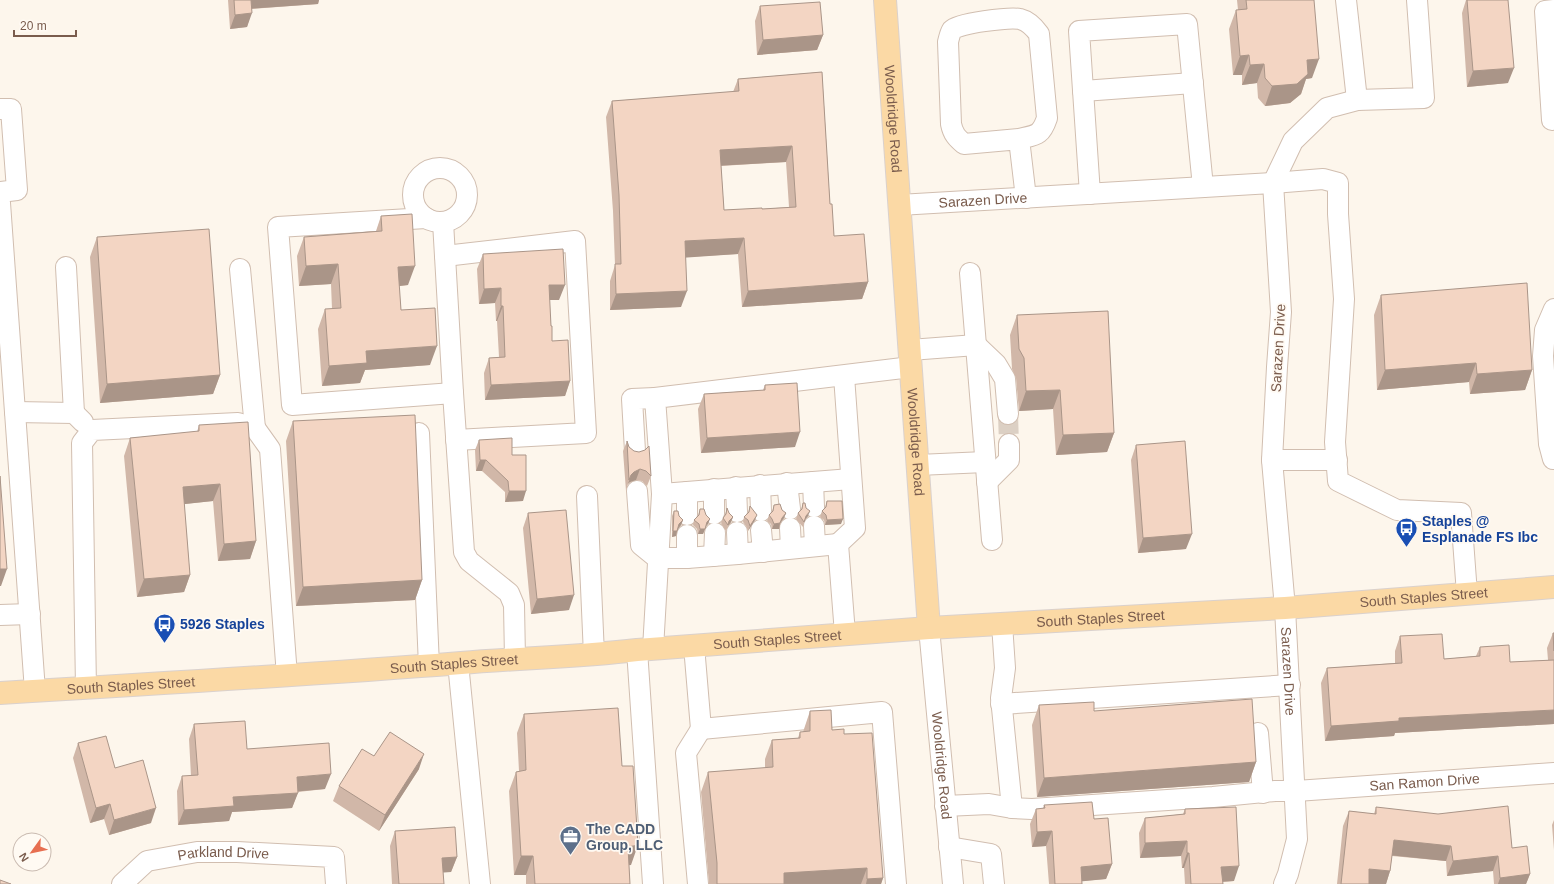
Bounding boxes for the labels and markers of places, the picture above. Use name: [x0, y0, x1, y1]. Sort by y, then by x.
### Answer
place label: Staples @ Esplanade FS Ibc: [1422, 513, 1538, 545]
bus stop icon: Staples @ Esplanade FS Ibc: [1394, 516, 1420, 549]
bus stop icon: 5926 Staples: [151, 611, 177, 644]
place label: 5926 Staples: [180, 616, 265, 632]
place label: The CADD Group, LLC: [586, 821, 663, 853]
office icon: The CADD Group, LLC: [558, 824, 584, 857]

